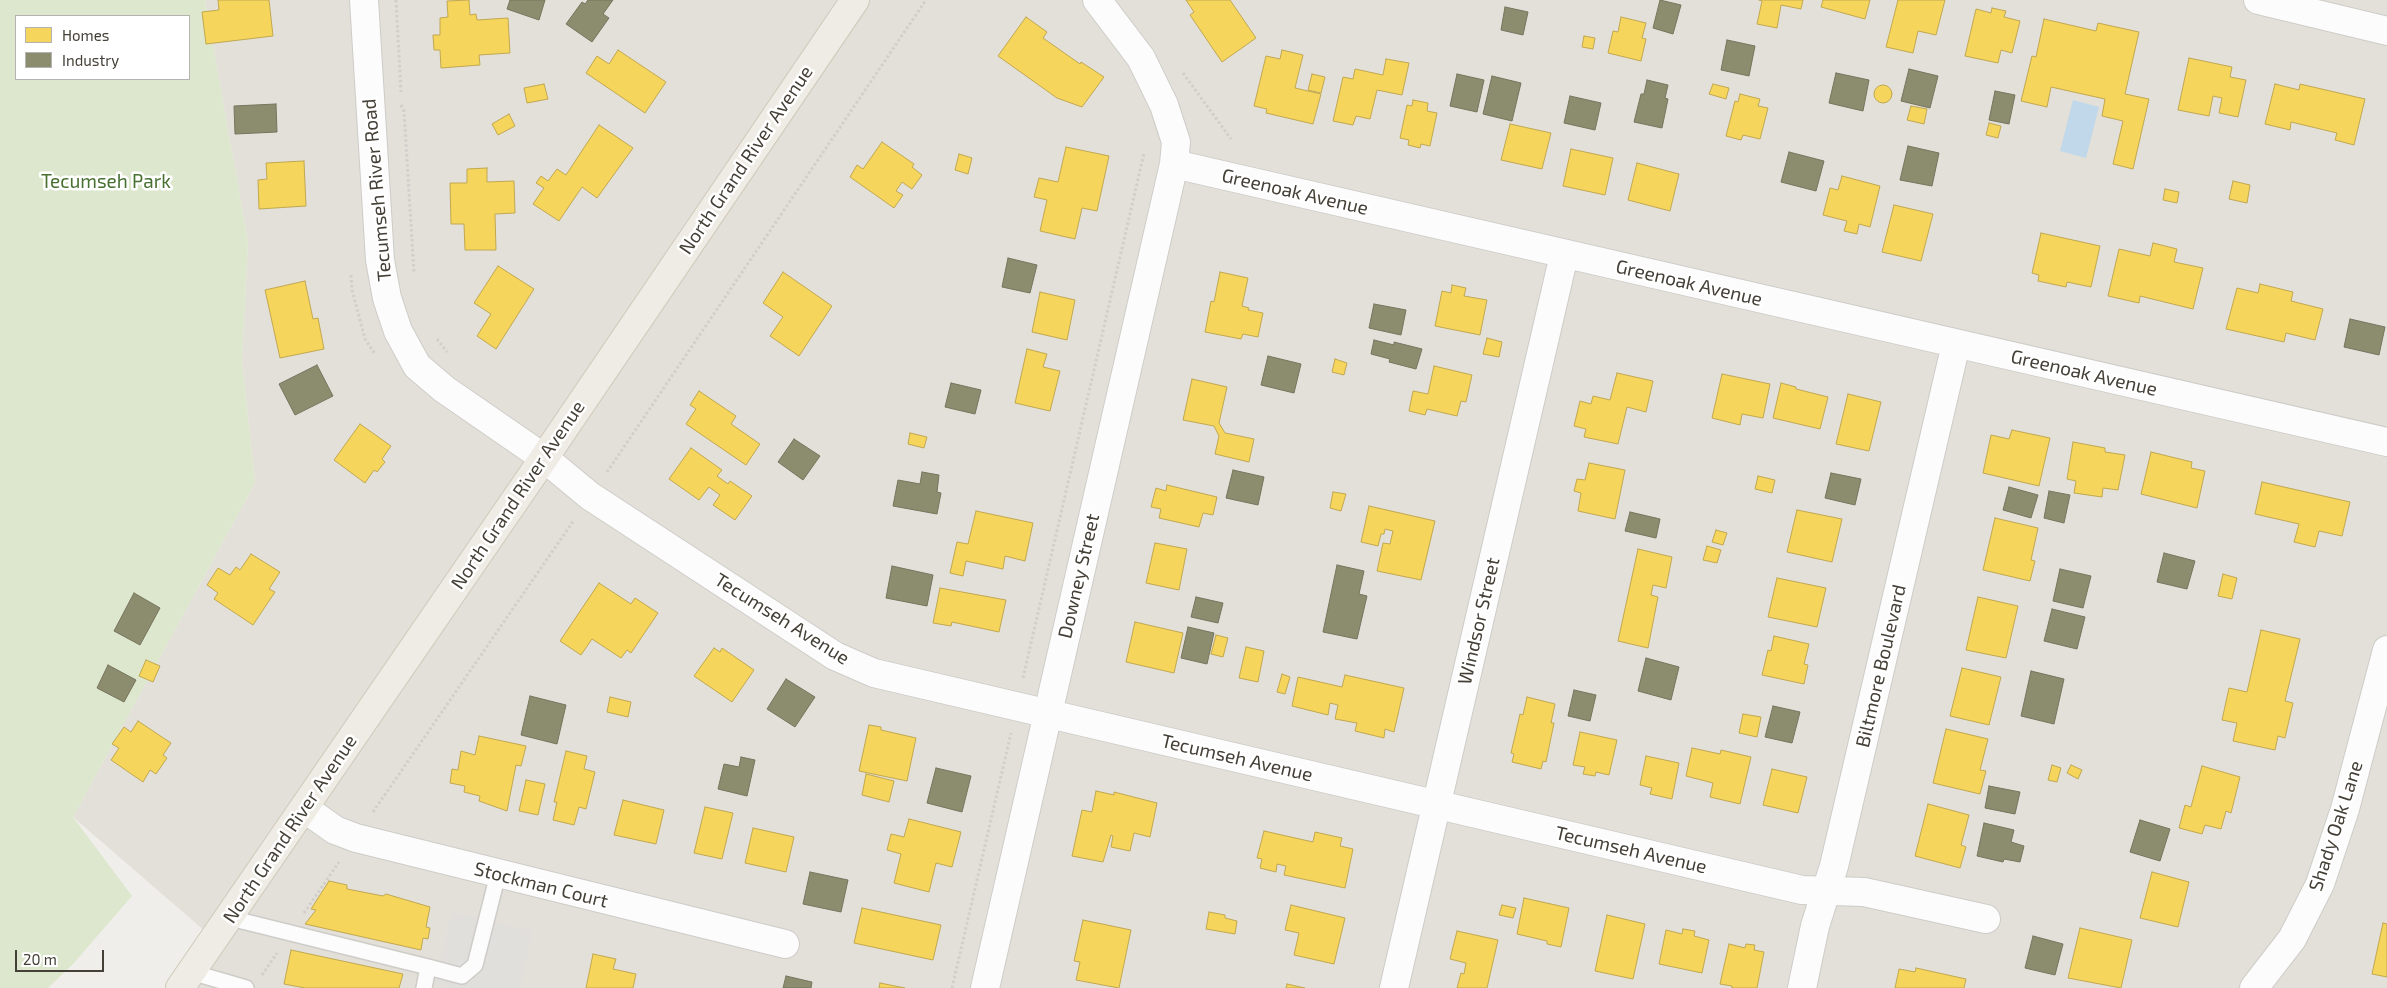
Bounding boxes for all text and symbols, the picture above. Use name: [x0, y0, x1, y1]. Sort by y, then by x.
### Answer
legend: [15, 15, 190, 80]
text: Homes: [62, 26, 109, 44]
text: Industry: [62, 51, 119, 69]
street label: North Grand River Avenue: [674, 61, 818, 259]
street label: Tecumseh River Road: [358, 98, 396, 282]
street label: Greenoak Avenue: [1220, 164, 1370, 220]
park label: Tecumseh Park: [41, 171, 171, 193]
street label: Greenoak Avenue: [1614, 255, 1764, 311]
street label: Greenoak Avenue: [2009, 345, 2159, 401]
street label: North Grand River Avenue: [446, 396, 590, 594]
street label: Downey Street: [1054, 511, 1104, 641]
street label: Windsor Street: [1453, 555, 1505, 687]
street label: Tecumseh Avenue: [710, 568, 854, 670]
street label: Biltmore Boulevard: [1851, 582, 1911, 750]
street label: Tecumseh Avenue: [1159, 729, 1315, 787]
street label: North Grand River Avenue: [218, 730, 362, 928]
street label: Shady Oak Lane: [2304, 758, 2368, 894]
street label: Tecumseh Avenue: [1553, 821, 1709, 879]
street label: Stockman Court: [472, 857, 610, 913]
scale bar: [18, 940, 106, 972]
text: 20 m: [23, 950, 57, 968]

